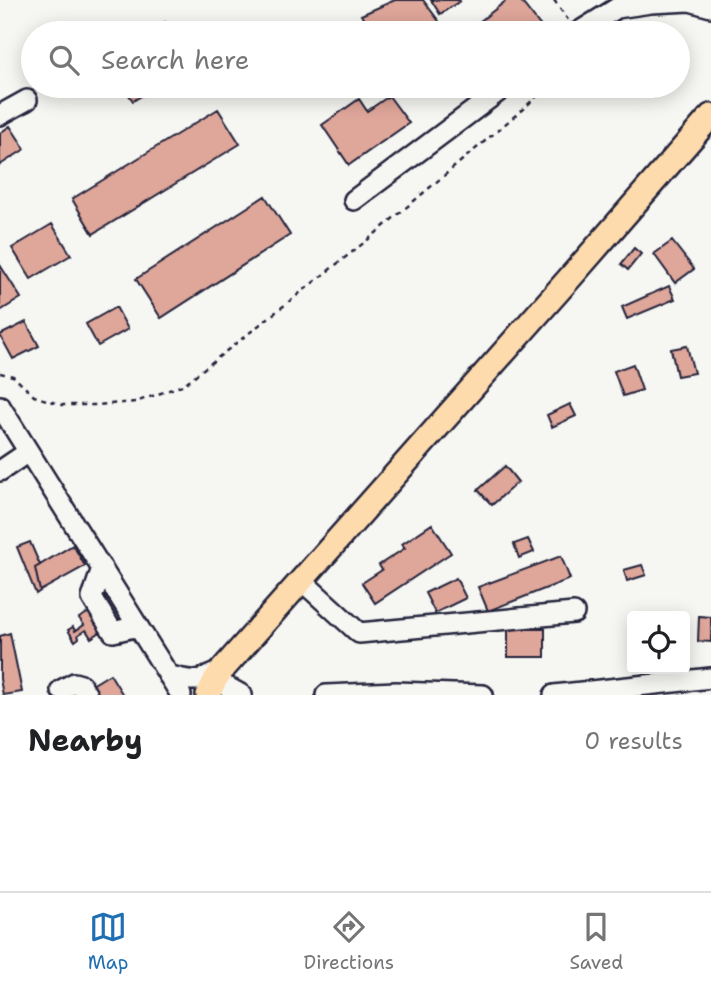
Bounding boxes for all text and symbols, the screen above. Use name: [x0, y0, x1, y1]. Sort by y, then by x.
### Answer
search box: [21, 21, 690, 98]
icon: search: [45, 41, 83, 79]
text: Search here: [101, 42, 250, 77]
map controls: [627, 611, 690, 674]
button: locate: [627, 611, 690, 674]
text: Nearby: [28, 720, 143, 761]
text: 0 results: [584, 726, 683, 756]
tab: Map: [88, 908, 128, 975]
tab: Directions: [304, 908, 394, 975]
tab: Saved: [569, 908, 623, 975]

